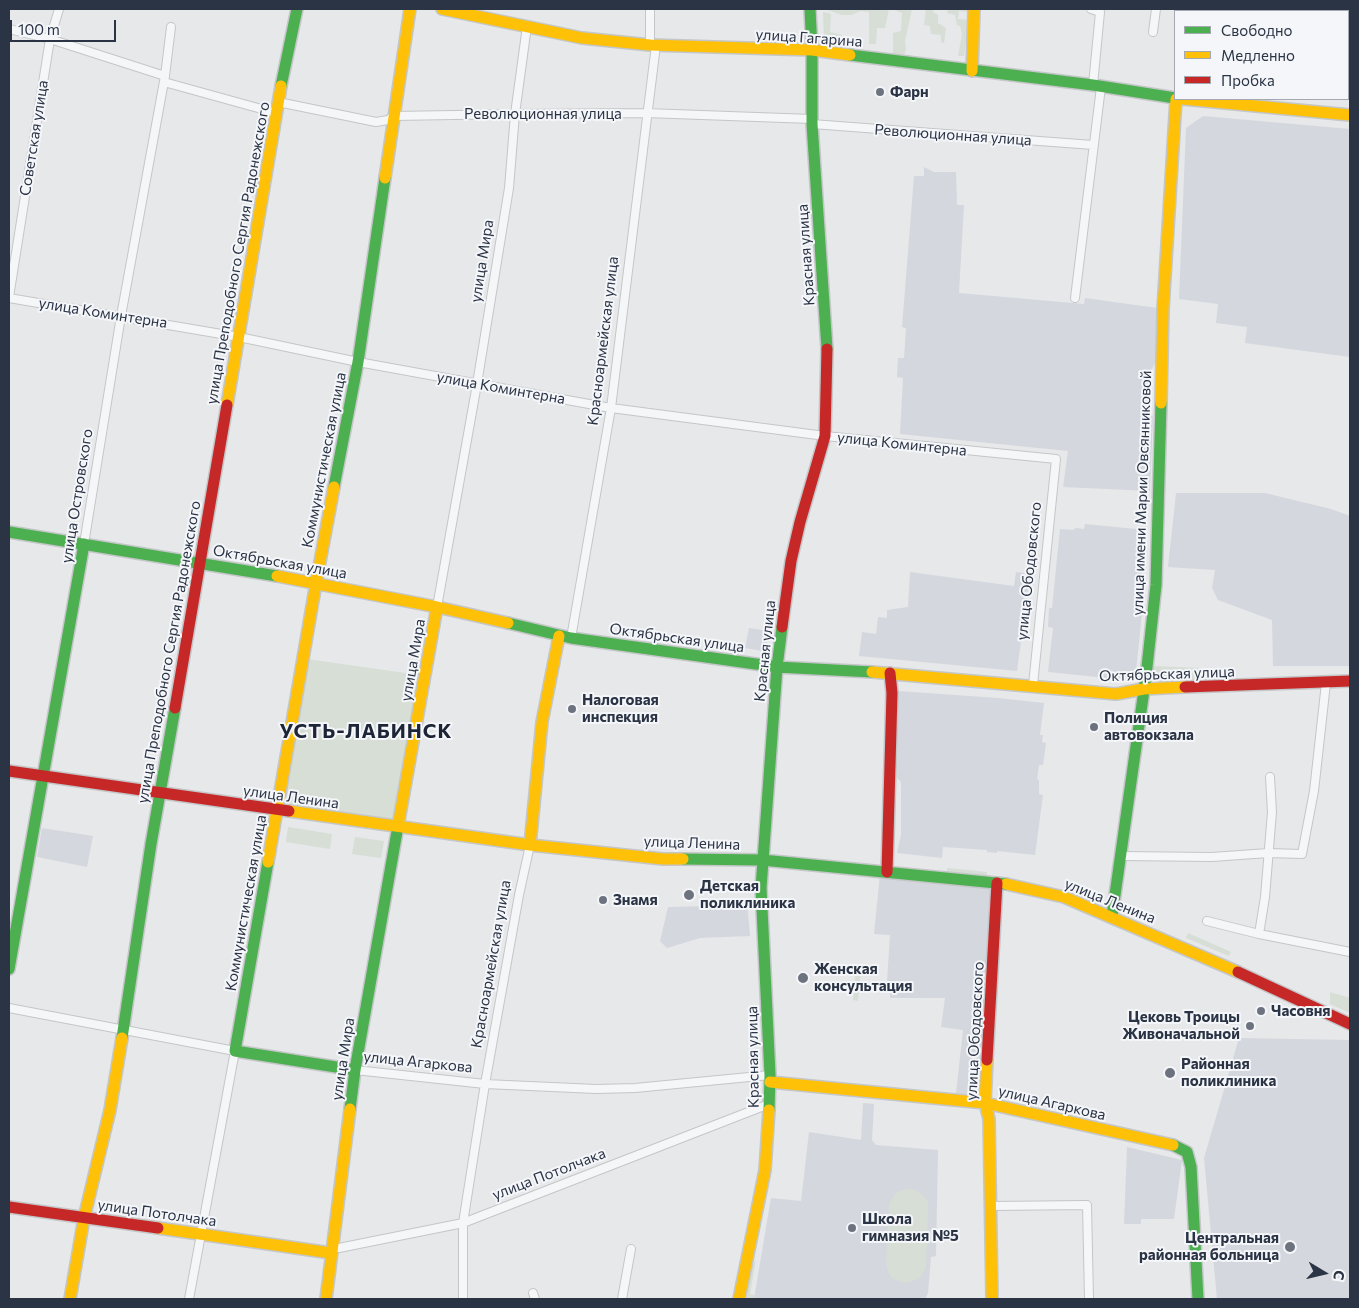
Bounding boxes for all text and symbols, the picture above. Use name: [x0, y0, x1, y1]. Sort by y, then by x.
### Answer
scale bar: [12, 10, 119, 42]
legend: [1174, 10, 1349, 100]
text: 100 m: [18, 20, 60, 38]
text: Свободно: [1221, 21, 1292, 39]
street label: улица Гагарина: [755, 25, 863, 51]
text: Медленно: [1221, 46, 1295, 64]
text: Пробка: [1221, 71, 1275, 89]
street label: Советская улица: [16, 79, 52, 197]
place label: Фарн: [890, 83, 929, 101]
marker: Фарн: [874, 86, 886, 98]
street label: улица Преподобного Сергия Радонежского: [202, 100, 274, 406]
street label: Революционная улица: [464, 105, 622, 123]
street label: Революционная улица: [874, 121, 1032, 149]
street label: Красная улица: [793, 203, 819, 307]
street label: улица Мира: [467, 218, 497, 304]
street label: Красноармейская улица: [584, 255, 622, 427]
street label: улица Коминтерна: [37, 294, 169, 332]
street label: улица Коминтерна: [435, 368, 567, 408]
street label: улица имени Марии Овсянниковой: [1129, 370, 1155, 616]
street label: Коммунистическая улица: [298, 371, 350, 549]
street label: улица Островского: [57, 428, 97, 564]
street label: улица Коминтерна: [836, 428, 968, 460]
street label: улица Преподобного Сергия Радонежского: [133, 499, 205, 805]
street label: улица Ободовского: [1013, 501, 1045, 641]
street label: Октябрьская улица: [212, 541, 348, 583]
street label: Красная улица: [751, 599, 779, 703]
street label: улица Мира: [397, 617, 429, 703]
street label: Октябрьская улица: [609, 620, 745, 656]
street label: Октябрьская улица: [1099, 663, 1235, 685]
place label: Налоговая инспекция: [582, 691, 659, 726]
marker: Налоговая инспекция: [566, 703, 578, 715]
place label: Полиция автовокзала: [1104, 709, 1194, 744]
district label: УСТЬ-ЛАБИНСК: [278, 719, 454, 743]
marker: Полиция автовокзала: [1088, 721, 1100, 733]
street label: улица Ленина: [242, 781, 340, 813]
street label: Коммунистическая улица: [222, 813, 270, 993]
street label: улица Ленина: [643, 832, 741, 854]
street label: улица Ленина: [1062, 875, 1158, 927]
place label: Детская поликлиника: [700, 877, 795, 912]
street label: Красноармейская улица: [467, 879, 515, 1049]
marker: Детская поликлиника: [682, 888, 696, 902]
place label: Знамя: [613, 891, 658, 909]
marker: Знамя: [597, 894, 609, 906]
place label: Женская консультация: [814, 960, 913, 995]
street label: улица Ободовского: [962, 961, 988, 1101]
marker: Женская консультация: [796, 971, 810, 985]
place label: Часовня: [1271, 1002, 1331, 1020]
marker: Часовня: [1255, 1005, 1267, 1017]
street label: Красная улица: [743, 1006, 763, 1108]
place label: Цековь Троицы Живоначальной: [1122, 1008, 1240, 1043]
street label: улица Мира: [328, 1016, 358, 1102]
marker: Цековь Троицы Живоначальной: [1244, 1020, 1256, 1032]
street label: улица Агаркова: [362, 1047, 474, 1077]
place label: Районная поликлиника: [1181, 1055, 1276, 1090]
marker: Районная поликлиника: [1163, 1066, 1177, 1080]
street label: улица Агаркова: [997, 1082, 1107, 1124]
street label: улица Потолчака: [490, 1144, 608, 1204]
street label: улица Потолчака: [96, 1196, 218, 1230]
place label: Школа гимназия №5: [862, 1210, 959, 1245]
marker: Школа гимназия №5: [846, 1222, 858, 1234]
place label: Центральная районная больница: [1139, 1229, 1279, 1264]
marker: Центральная районная больница: [1283, 1240, 1297, 1254]
north arrow: [1299, 1248, 1349, 1298]
text: С: [1330, 1269, 1348, 1281]

